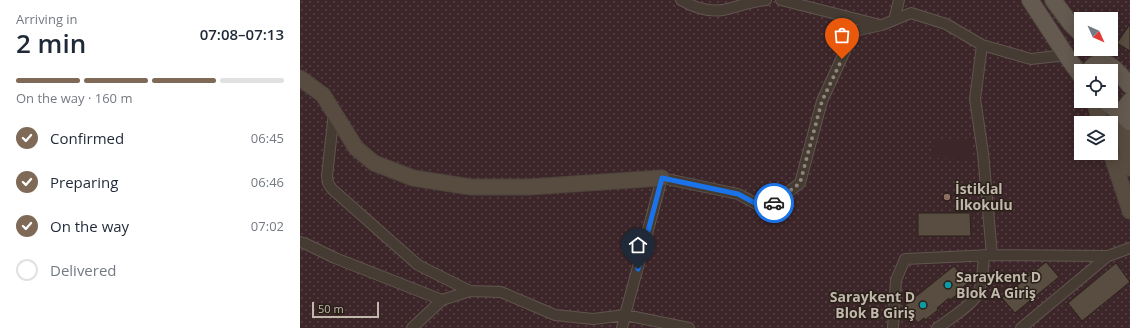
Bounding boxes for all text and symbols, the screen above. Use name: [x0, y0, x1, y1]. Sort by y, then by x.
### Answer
text: Arriving in: [16, 10, 78, 28]
north arrow: [1074, 12, 1118, 56]
map controls: [1074, 12, 1118, 160]
pin: [825, 18, 859, 59]
text: 07:08–07:13: [200, 24, 284, 44]
icon: bag: [831, 24, 853, 46]
text: 2 min: [16, 25, 86, 61]
button: locate: [1074, 64, 1118, 108]
text: On the way · 160 m: [16, 89, 132, 107]
button: layers: [1074, 116, 1118, 160]
icon: check: [16, 127, 38, 149]
text: Confirmed: [50, 128, 124, 148]
text: 06:45: [251, 129, 284, 147]
icon: check: [16, 171, 38, 193]
text: Preparing: [50, 172, 118, 192]
text: 06:46: [251, 173, 284, 191]
place label: İstiklal İlkokulu: [955, 179, 1013, 214]
courier: [754, 183, 794, 223]
icon: car: [763, 192, 785, 214]
marker: İstiklal İlkokulu: [942, 192, 952, 202]
icon: check: [16, 215, 38, 237]
text: On the way: [50, 216, 129, 236]
text: 07:02: [251, 217, 284, 235]
pin: [621, 228, 655, 269]
icon: home: [627, 234, 649, 256]
text: Delivered: [50, 260, 117, 280]
place label: Saraykent D Blok A Giriş: [956, 267, 1041, 302]
marker: Saraykent D Blok A Giriş: [943, 280, 953, 290]
place label: Saraykent D Blok B Giriş: [830, 287, 915, 322]
scale bar: [312, 300, 379, 319]
marker: Saraykent D Blok B Giriş: [918, 300, 928, 310]
text: 50 m: [318, 301, 344, 316]

